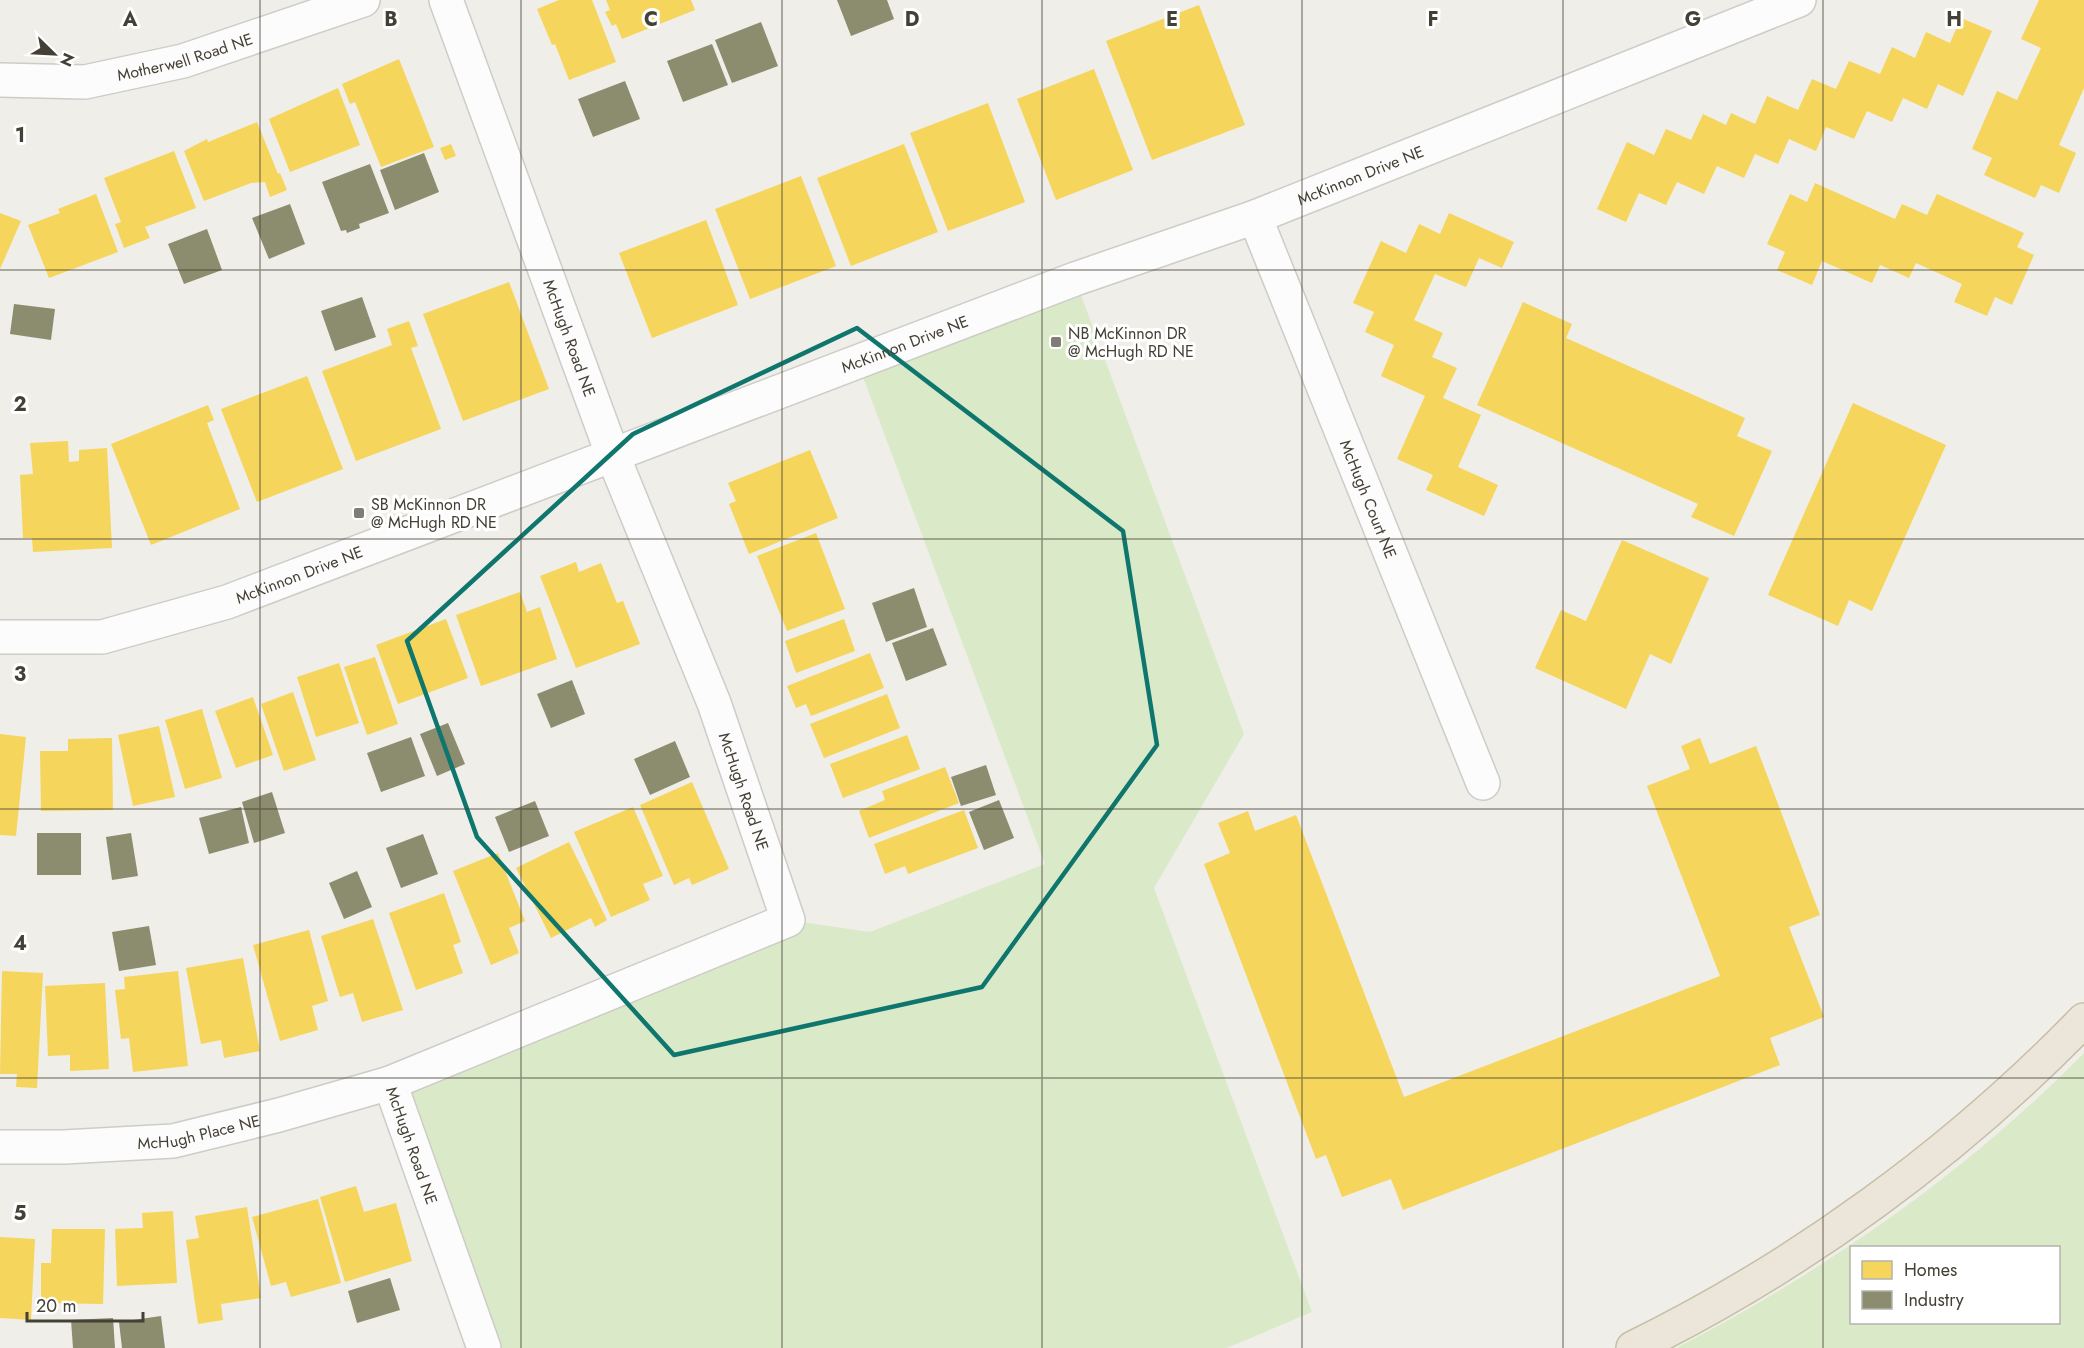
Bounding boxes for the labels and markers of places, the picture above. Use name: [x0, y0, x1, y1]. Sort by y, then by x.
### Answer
place label: NB McKinnon DR @ McHugh RD NE: [1068, 322, 1194, 363]
marker: NB McKinnon DR @ McHugh RD NE: [1049, 335, 1063, 349]
place label: SB McKinnon DR @ McHugh RD NE: [371, 493, 497, 534]
marker: SB McKinnon DR @ McHugh RD NE: [352, 506, 366, 520]

